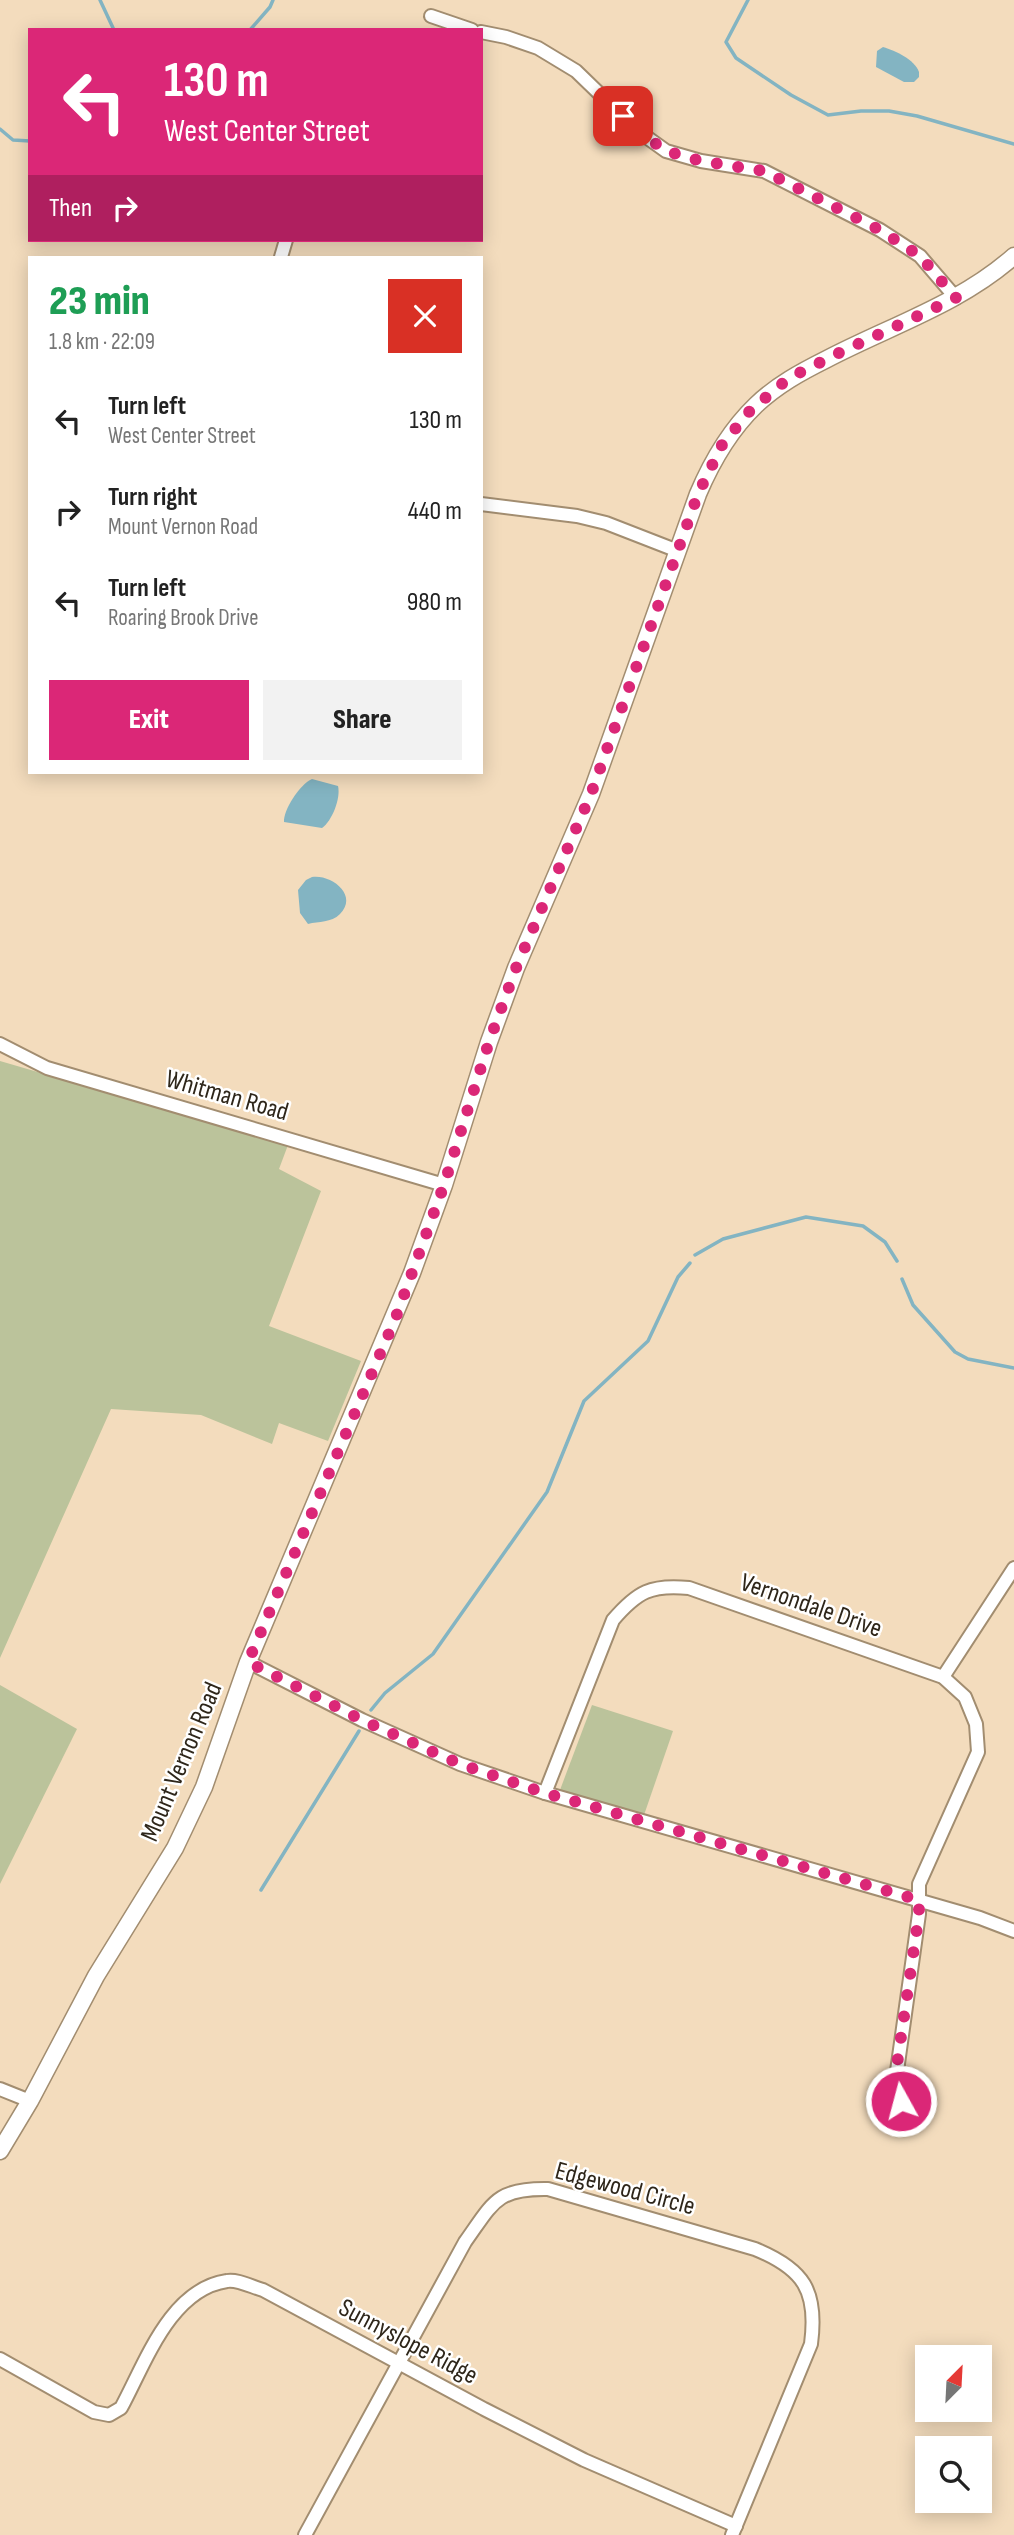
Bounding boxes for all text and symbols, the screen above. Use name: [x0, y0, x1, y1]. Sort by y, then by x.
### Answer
text: 130 m: [164, 52, 269, 111]
icon: left: [49, 56, 140, 147]
pin: [593, 86, 653, 146]
icon: arrive: [604, 97, 642, 135]
text: West Center Street: [164, 112, 370, 151]
icon: right: [106, 189, 144, 227]
text: Then: [49, 193, 92, 224]
text: 23 min: [49, 276, 150, 327]
button: close: [388, 279, 462, 353]
text: 1.8 km · 22:09: [49, 328, 155, 356]
text: Turn left: [108, 391, 186, 422]
icon: left: [49, 402, 87, 440]
text: 130 m: [410, 405, 462, 436]
text: West Center Street: [108, 422, 256, 450]
text: Turn right: [108, 482, 197, 513]
icon: right: [49, 493, 87, 531]
text: 440 m: [408, 496, 462, 527]
text: Mount Vernon Road: [108, 513, 258, 541]
text: Turn left: [108, 573, 186, 604]
icon: left: [49, 584, 87, 622]
text: 980 m: [407, 587, 462, 618]
text: Roaring Brook Drive: [108, 604, 258, 632]
button: Exit: [49, 680, 249, 760]
button: Share: [263, 680, 462, 760]
street label: Whitman Road: [162, 1064, 292, 1128]
street label: Vernondale Drive: [736, 1567, 886, 1645]
street label: Mount Vernon Road: [135, 1678, 229, 1846]
position arrow: [864, 2064, 938, 2138]
street label: Edgewood Circle: [552, 2155, 698, 2223]
street label: Sunnyslope Ridge: [333, 2292, 483, 2392]
north arrow: [915, 2345, 992, 2422]
map controls: [915, 2345, 992, 2513]
button: search: [915, 2436, 992, 2513]

